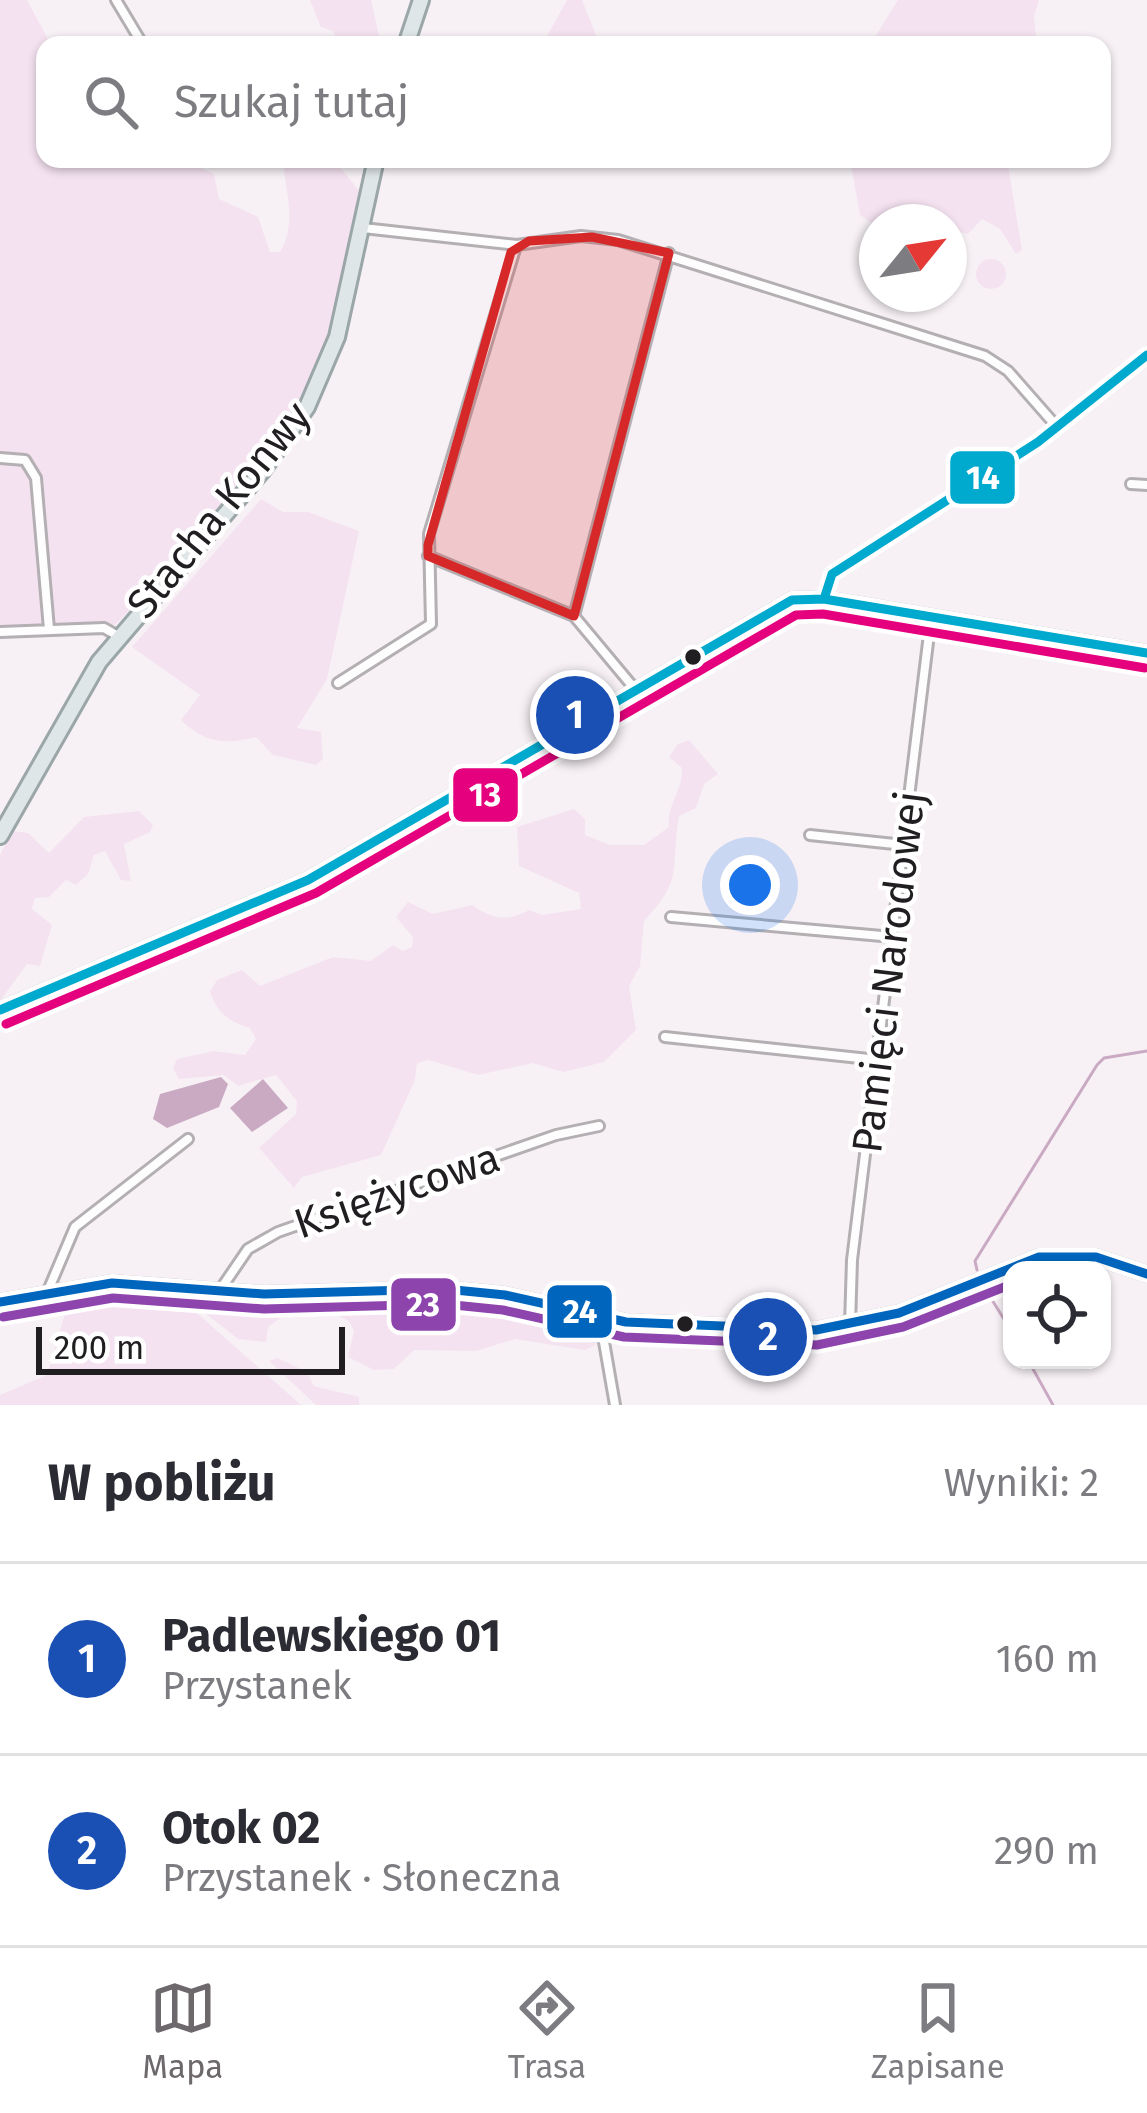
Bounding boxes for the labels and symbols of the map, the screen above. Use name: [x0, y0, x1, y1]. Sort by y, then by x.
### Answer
north arrow: [859, 204, 967, 312]
street label: Stacha Konwy: [117, 392, 322, 628]
line badge: 14: [948, 449, 1017, 506]
text: 14: [966, 458, 1000, 498]
unlabelled marker: [682, 646, 704, 668]
pin: 1: [536, 670, 614, 760]
line badge: 13: [451, 766, 520, 824]
text: 13: [469, 775, 501, 815]
street label: Pamięci Narodowej: [842, 788, 936, 1156]
your location: [720, 855, 780, 915]
street label: Księżycowa: [288, 1133, 506, 1249]
line badge: 23: [389, 1276, 458, 1333]
line badge: 24: [545, 1283, 614, 1340]
text: 23: [406, 1285, 440, 1325]
text: 24: [563, 1292, 597, 1332]
pin: 2: [729, 1292, 807, 1382]
unlabelled marker: [674, 1313, 696, 1335]
scale bar: [36, 1321, 345, 1374]

